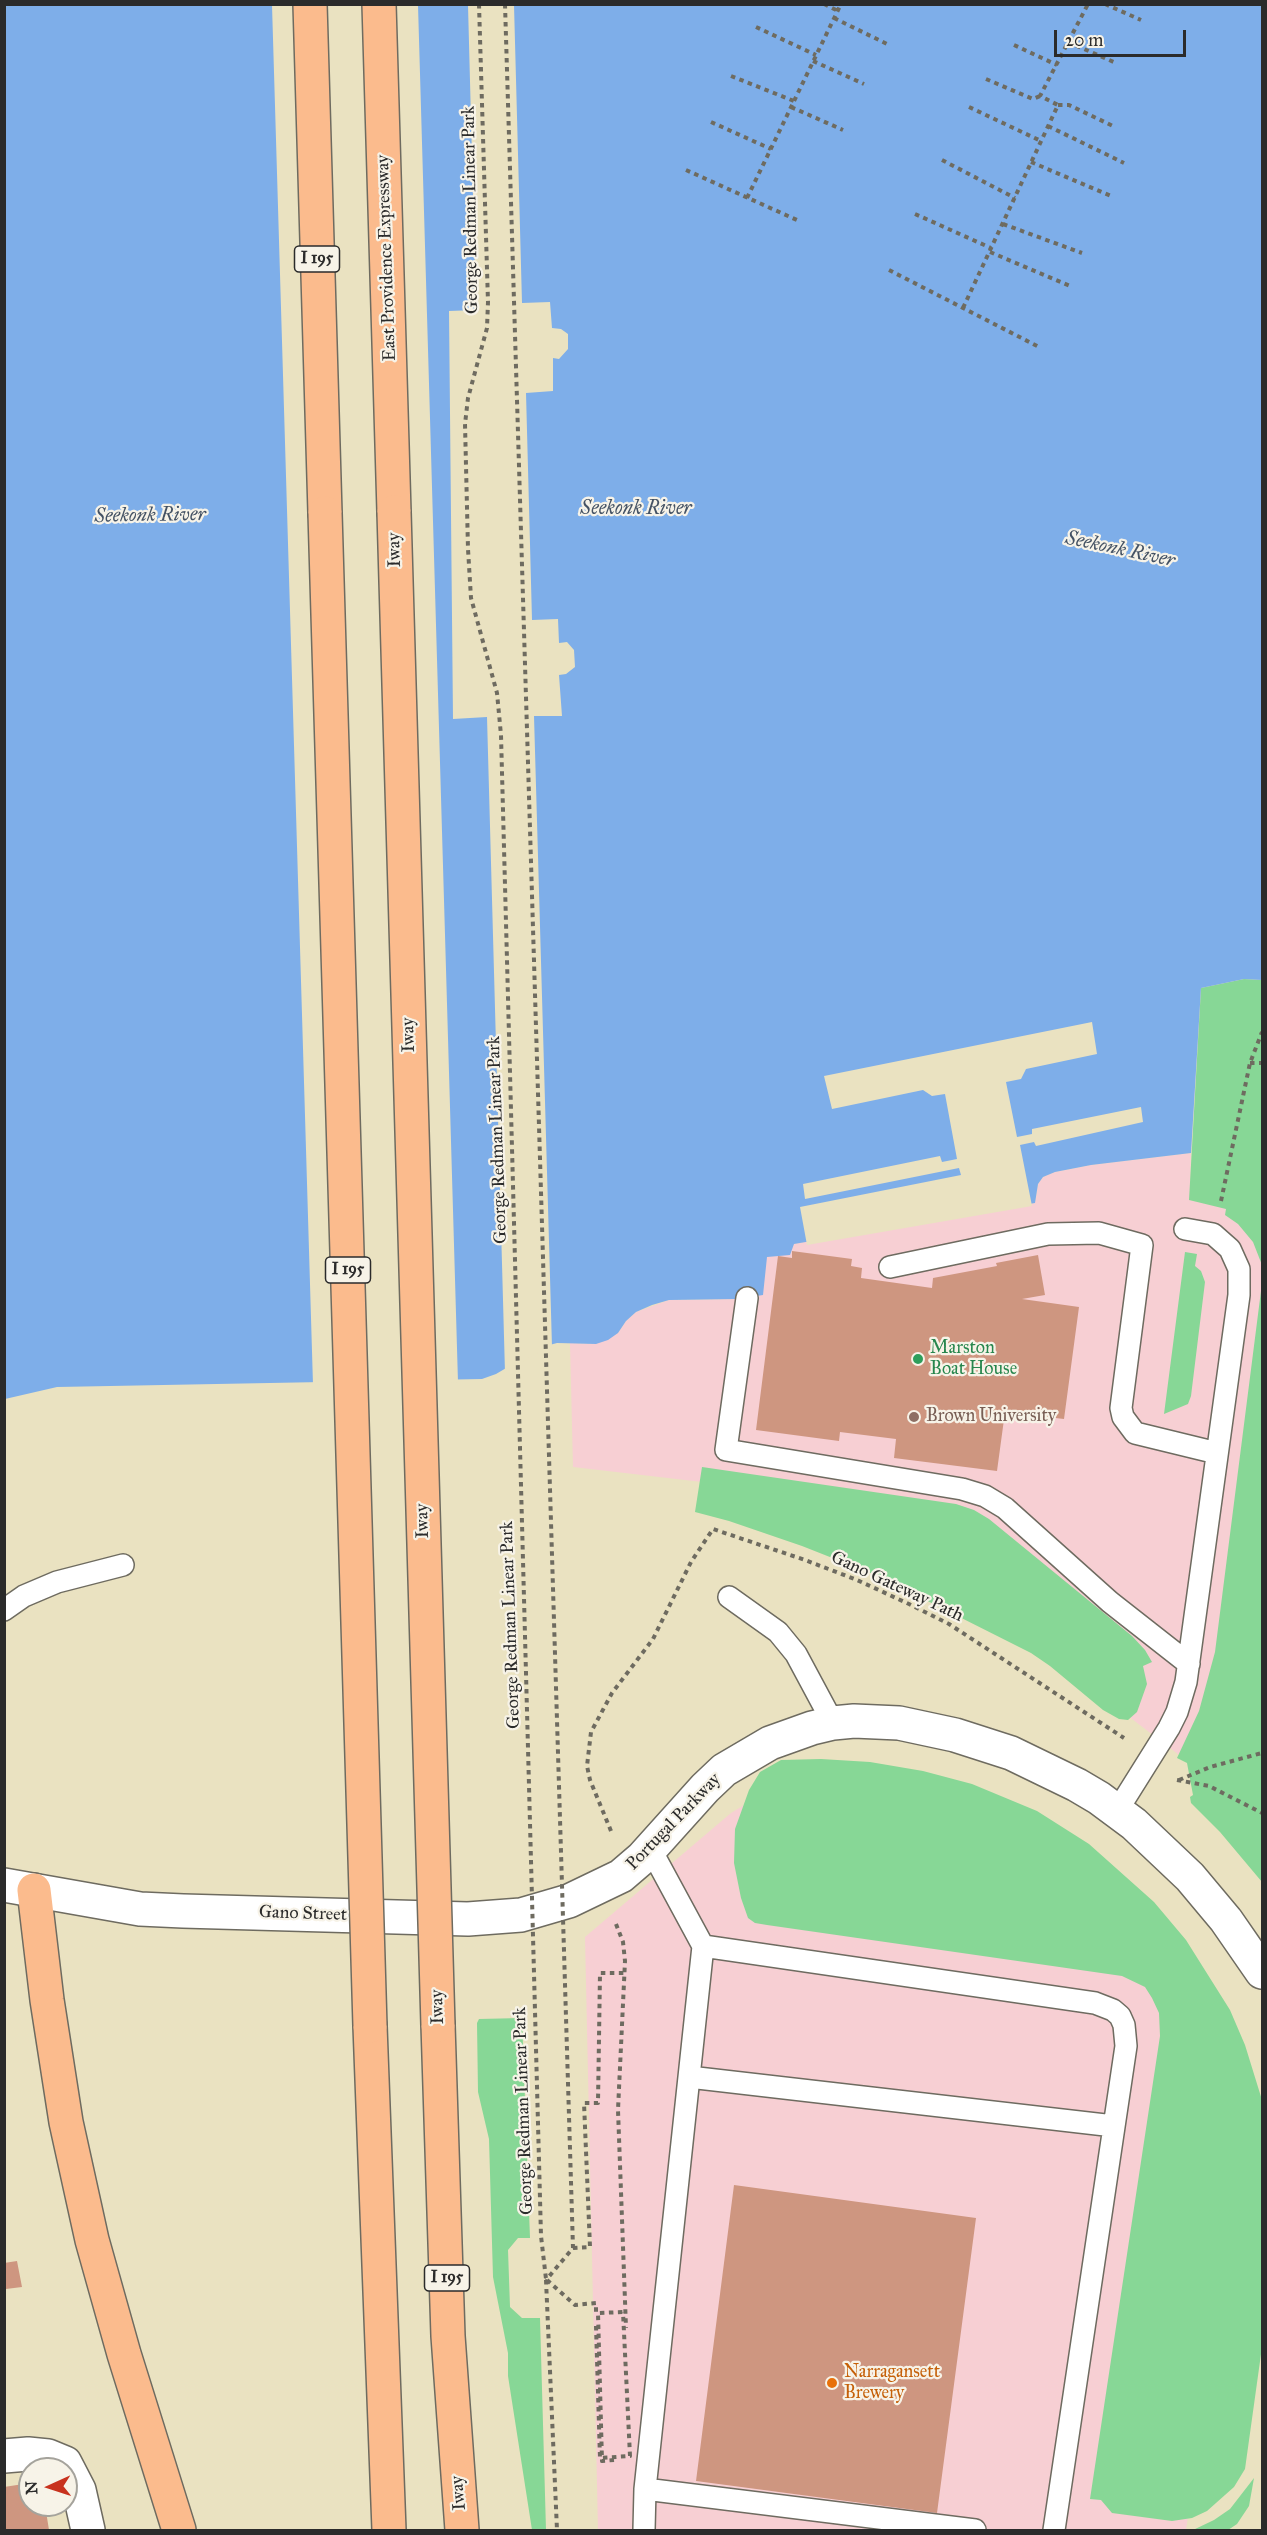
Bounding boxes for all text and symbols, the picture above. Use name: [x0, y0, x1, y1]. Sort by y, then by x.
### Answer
scale bar: [1057, 18, 1189, 56]
text: 20 m: [1065, 29, 1103, 51]
street label: George Redman Linear Park: [458, 106, 484, 314]
street label: East Providence Expressway: [373, 154, 401, 362]
road number: I 195: [294, 246, 340, 272]
water label: Seekonk River: [580, 497, 692, 521]
water label: Seekonk River: [94, 503, 206, 529]
water label: Seekonk River: [1063, 527, 1177, 573]
street label: Iway: [384, 532, 406, 568]
street label: Iway: [398, 1017, 420, 1053]
street label: George Redman Linear Park: [484, 1036, 512, 1244]
road number: I 195: [326, 1257, 370, 1283]
place label: Marston Boat House: [930, 1338, 1017, 1380]
marker: Marston Boat House: [911, 1352, 925, 1366]
place label: Brown University: [926, 1406, 1056, 1428]
marker: Brown University: [907, 1410, 921, 1424]
street label: Iway: [412, 1503, 434, 1539]
street label: George Redman Linear Park: [497, 1521, 525, 1729]
street label: Gano Gateway Path: [827, 1547, 967, 1627]
street label: Portugal Parkway: [622, 1769, 726, 1875]
street label: Gano Street: [258, 1902, 348, 1926]
street label: Iway: [427, 1989, 449, 2025]
street label: George Redman Linear Park: [510, 2007, 538, 2215]
road number: I 195: [424, 2265, 470, 2291]
place label: Narragansett Brewery: [844, 2362, 940, 2404]
marker: Narragansett Brewery: [825, 2376, 839, 2390]
north arrow: [18, 2457, 78, 2517]
street label: Iway: [447, 2475, 471, 2511]
text: N: [22, 2481, 41, 2495]

